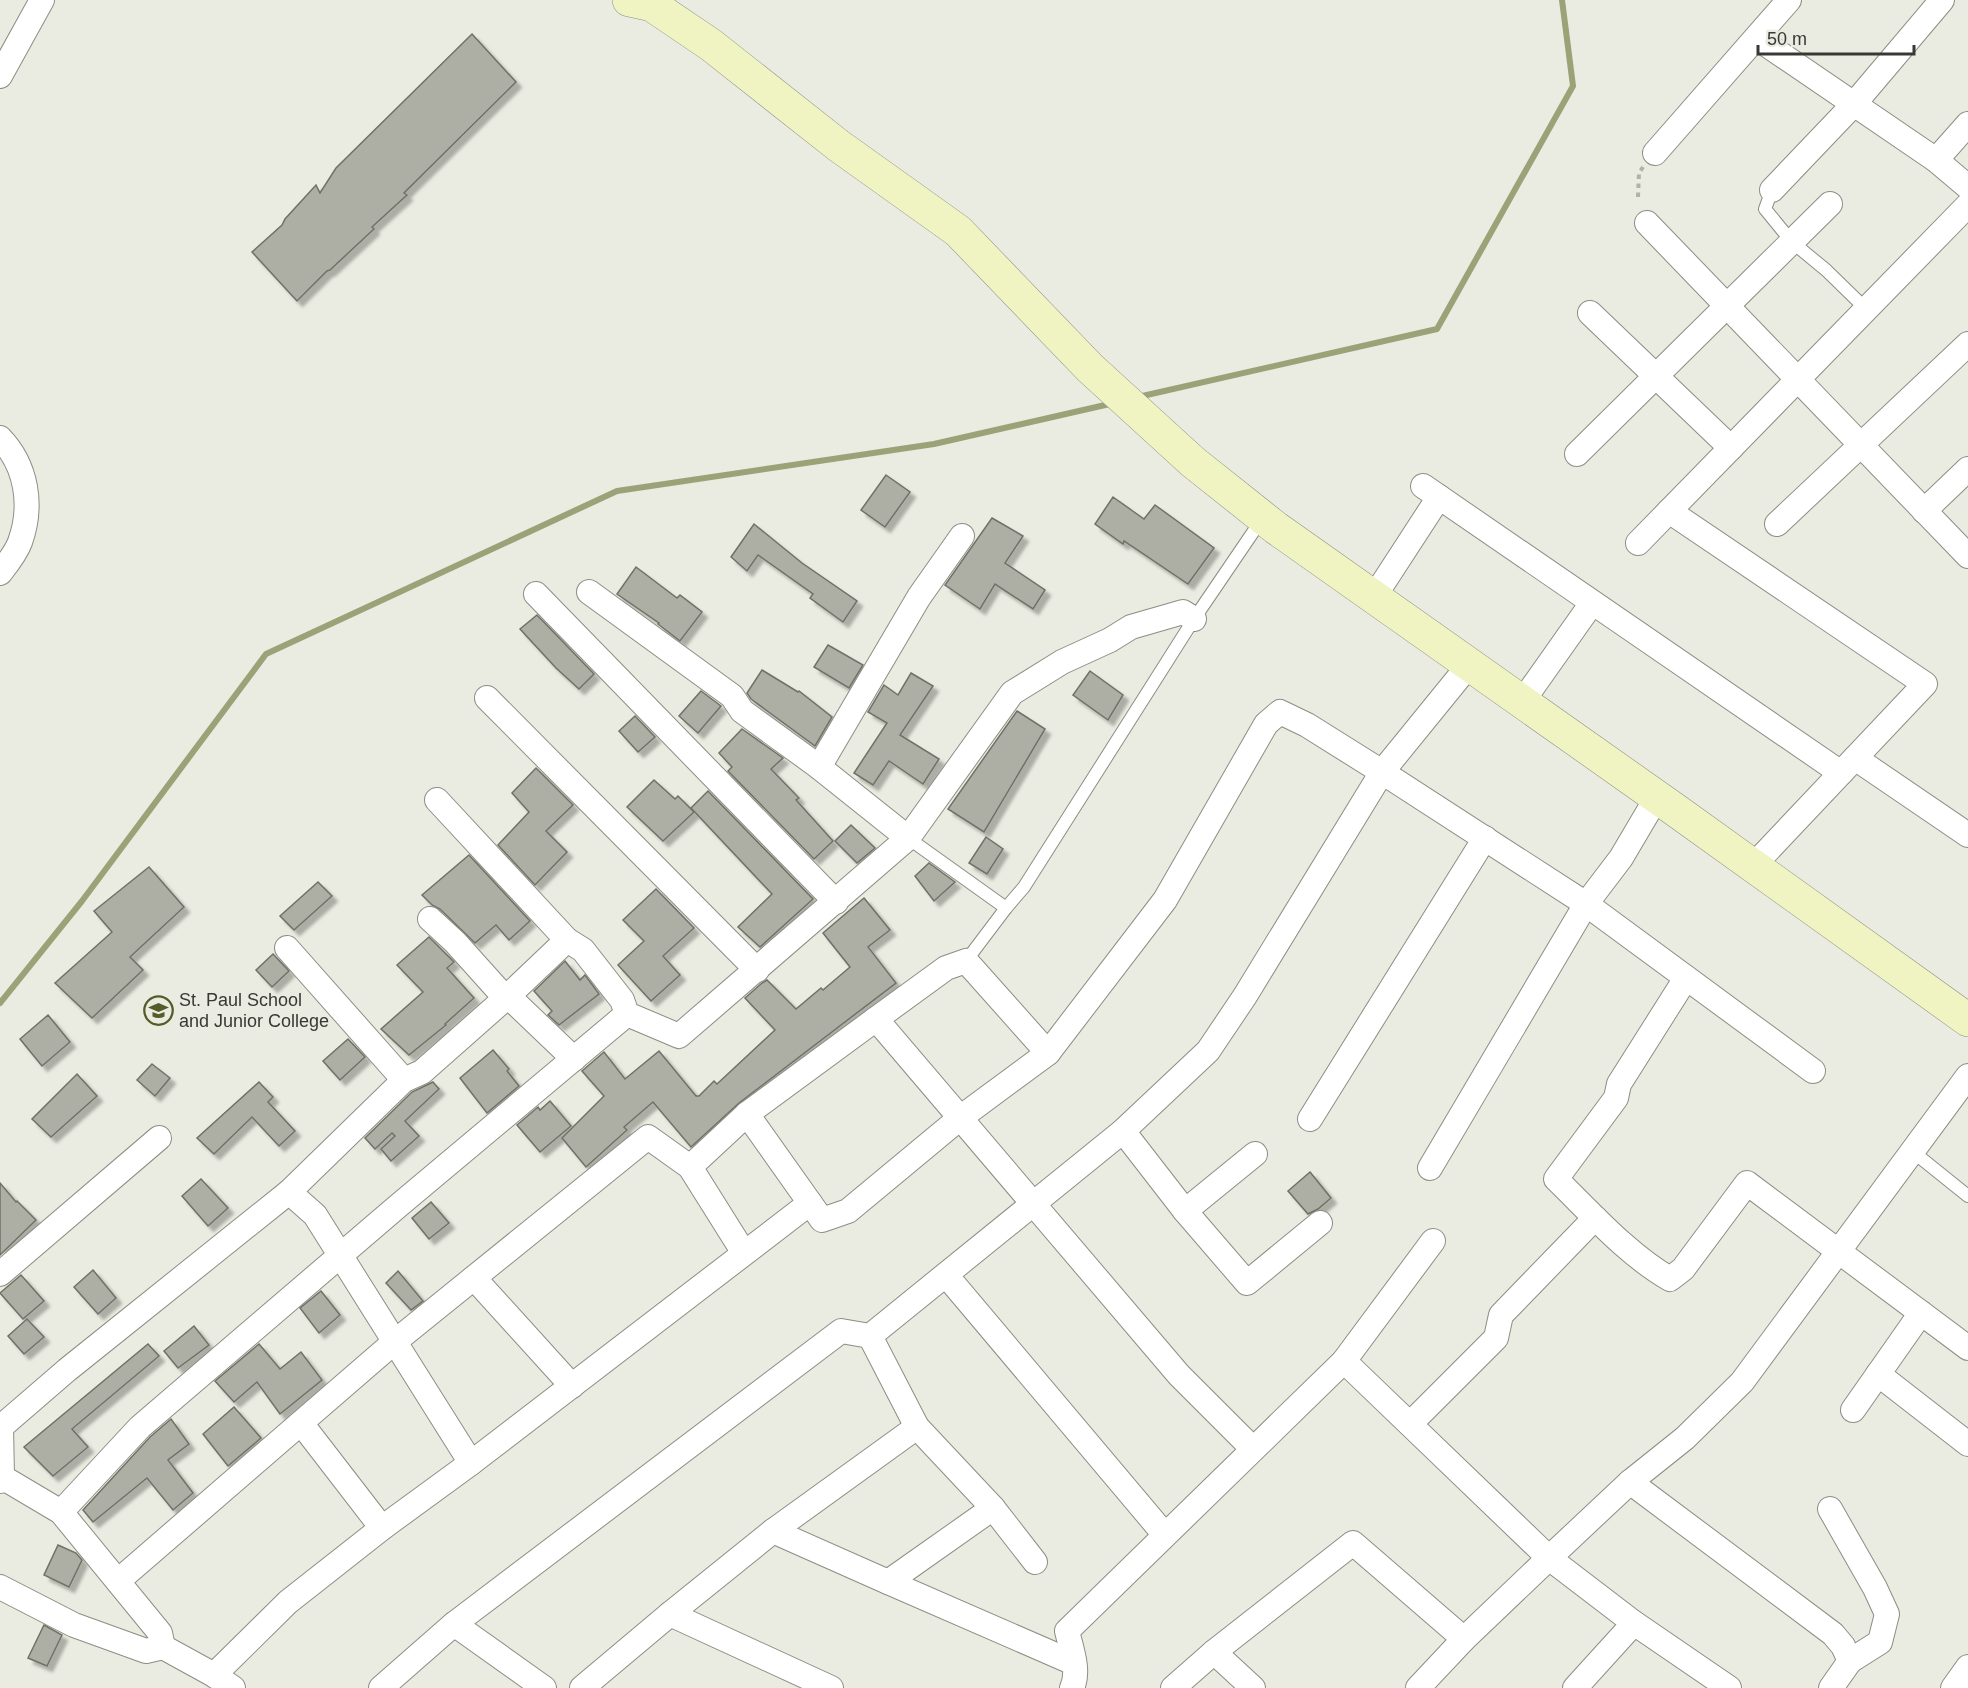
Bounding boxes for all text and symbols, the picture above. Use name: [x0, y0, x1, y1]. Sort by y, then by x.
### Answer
scale bar: [1758, 18, 1914, 56]
text: 50 m: [1767, 29, 1807, 49]
place label: St. Paul School and Junior College: [179, 990, 329, 1031]
school or university icon: St. Paul School and Junior College: [142, 994, 174, 1026]

